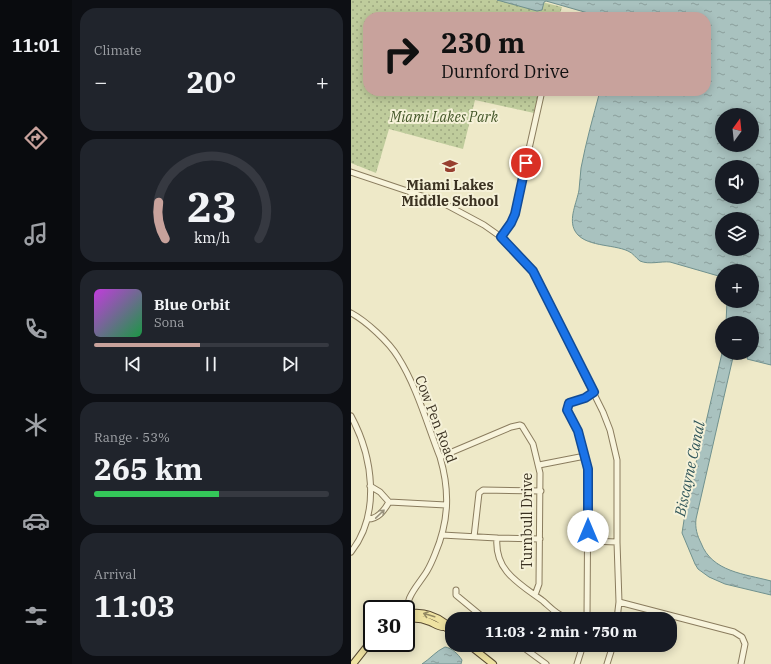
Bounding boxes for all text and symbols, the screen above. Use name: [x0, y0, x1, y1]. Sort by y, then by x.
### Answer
text: 230 m: [441, 24, 525, 61]
icon: right: [375, 28, 427, 80]
text: 11:01: [12, 34, 60, 57]
text: Climate: [94, 42, 141, 59]
text: Durnford Drive: [441, 60, 569, 83]
text: 20°: [186, 62, 237, 101]
text: −: [94, 67, 107, 96]
text: +: [316, 67, 329, 96]
park label: Miami Lakes Park: [389, 108, 499, 126]
north arrow: [715, 108, 759, 152]
map controls: [715, 108, 759, 360]
icon: directions: [22, 124, 50, 152]
pin: [509, 146, 543, 180]
icon: arrive: [515, 152, 537, 174]
school or university icon: Miami Lakes Middle School: [441, 157, 459, 175]
button: sound: [715, 160, 759, 204]
place label: Miami Lakes Middle School: [401, 176, 499, 210]
text: 23: [187, 179, 236, 233]
button: layers: [715, 212, 759, 256]
icon: music: [22, 220, 50, 248]
text: km/h: [193, 227, 230, 246]
button: +: [715, 264, 759, 308]
text: Blue Orbit: [154, 295, 230, 314]
text: Sona: [154, 314, 184, 331]
icon: phone: [22, 315, 50, 343]
button: −: [715, 316, 759, 360]
icon: previous: [122, 353, 144, 375]
icon: pause: [200, 353, 222, 375]
icon: next: [279, 353, 301, 375]
street label: Cow Pen Road: [411, 373, 461, 466]
icon: climate: [22, 411, 50, 439]
water label: Biscayne Canal: [670, 419, 709, 519]
text: Range · 53%: [94, 429, 170, 446]
text: 265 km: [94, 449, 203, 488]
street label: Turnbull Drive: [518, 473, 536, 569]
icon: car: [22, 507, 50, 535]
one-way arrow: [375, 509, 385, 518]
position arrow: [567, 510, 609, 552]
text: Arrival: [94, 566, 136, 583]
text: 11:03: [94, 586, 175, 625]
speed limit sign: 30: [363, 600, 415, 652]
icon: filters: [22, 602, 50, 630]
one-way arrow: [422, 611, 435, 618]
text: 11:03 · 2 min · 750 m: [485, 622, 637, 641]

